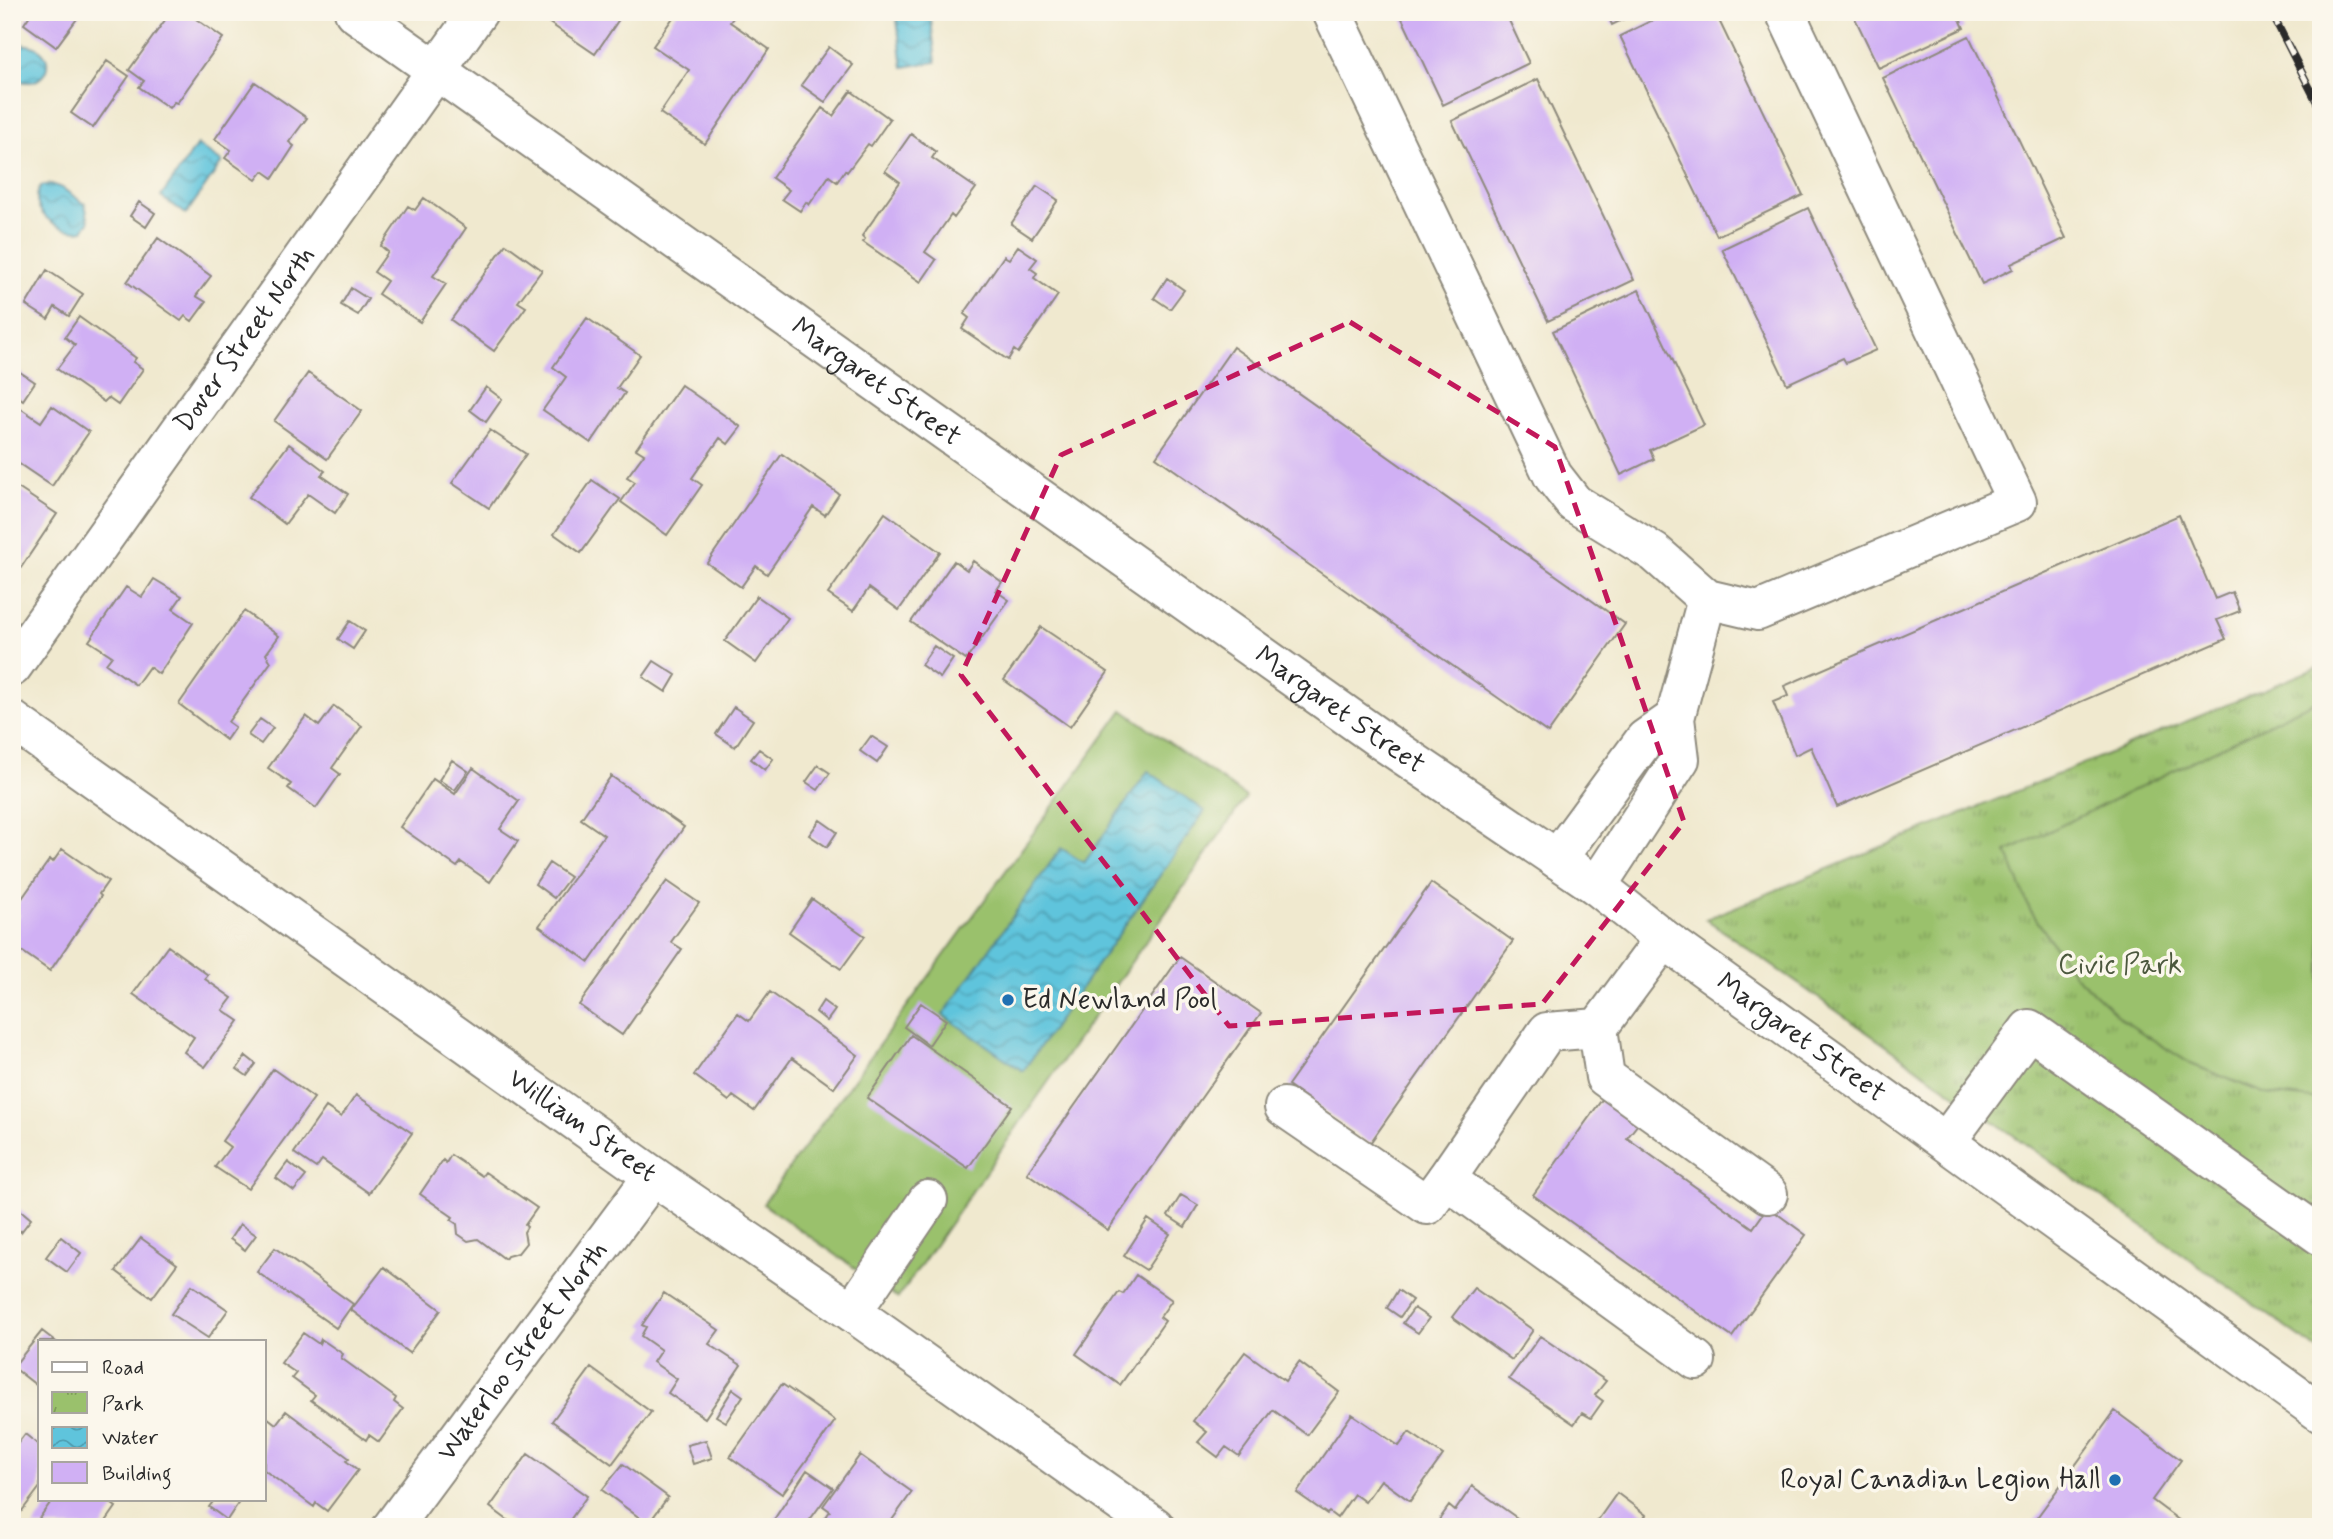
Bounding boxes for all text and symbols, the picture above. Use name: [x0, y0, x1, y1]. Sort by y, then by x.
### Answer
street label: Dover Street North: [166, 239, 324, 440]
street label: Margaret Street: [784, 309, 969, 455]
street label: Margaret Street: [1247, 637, 1432, 783]
park label: Civic Park: [2058, 947, 2182, 984]
street label: Margaret Street: [1709, 964, 1893, 1112]
place label: Ed Newland Pool: [1022, 982, 1217, 1019]
marker: Ed Newland Pool: [1000, 992, 1016, 1008]
street label: William Street: [501, 1060, 664, 1191]
street label: Waterloo Street North: [429, 1234, 617, 1469]
legend: [38, 1340, 266, 1500]
text: Road: [102, 1354, 144, 1382]
text: Park: [102, 1390, 144, 1418]
text: Water: [102, 1424, 158, 1452]
text: Building: [102, 1460, 172, 1490]
place label: Royal Canadian Legion Hall: [1780, 1462, 2101, 1501]
marker: Royal Canadian Legion Hall: [2107, 1472, 2123, 1488]

